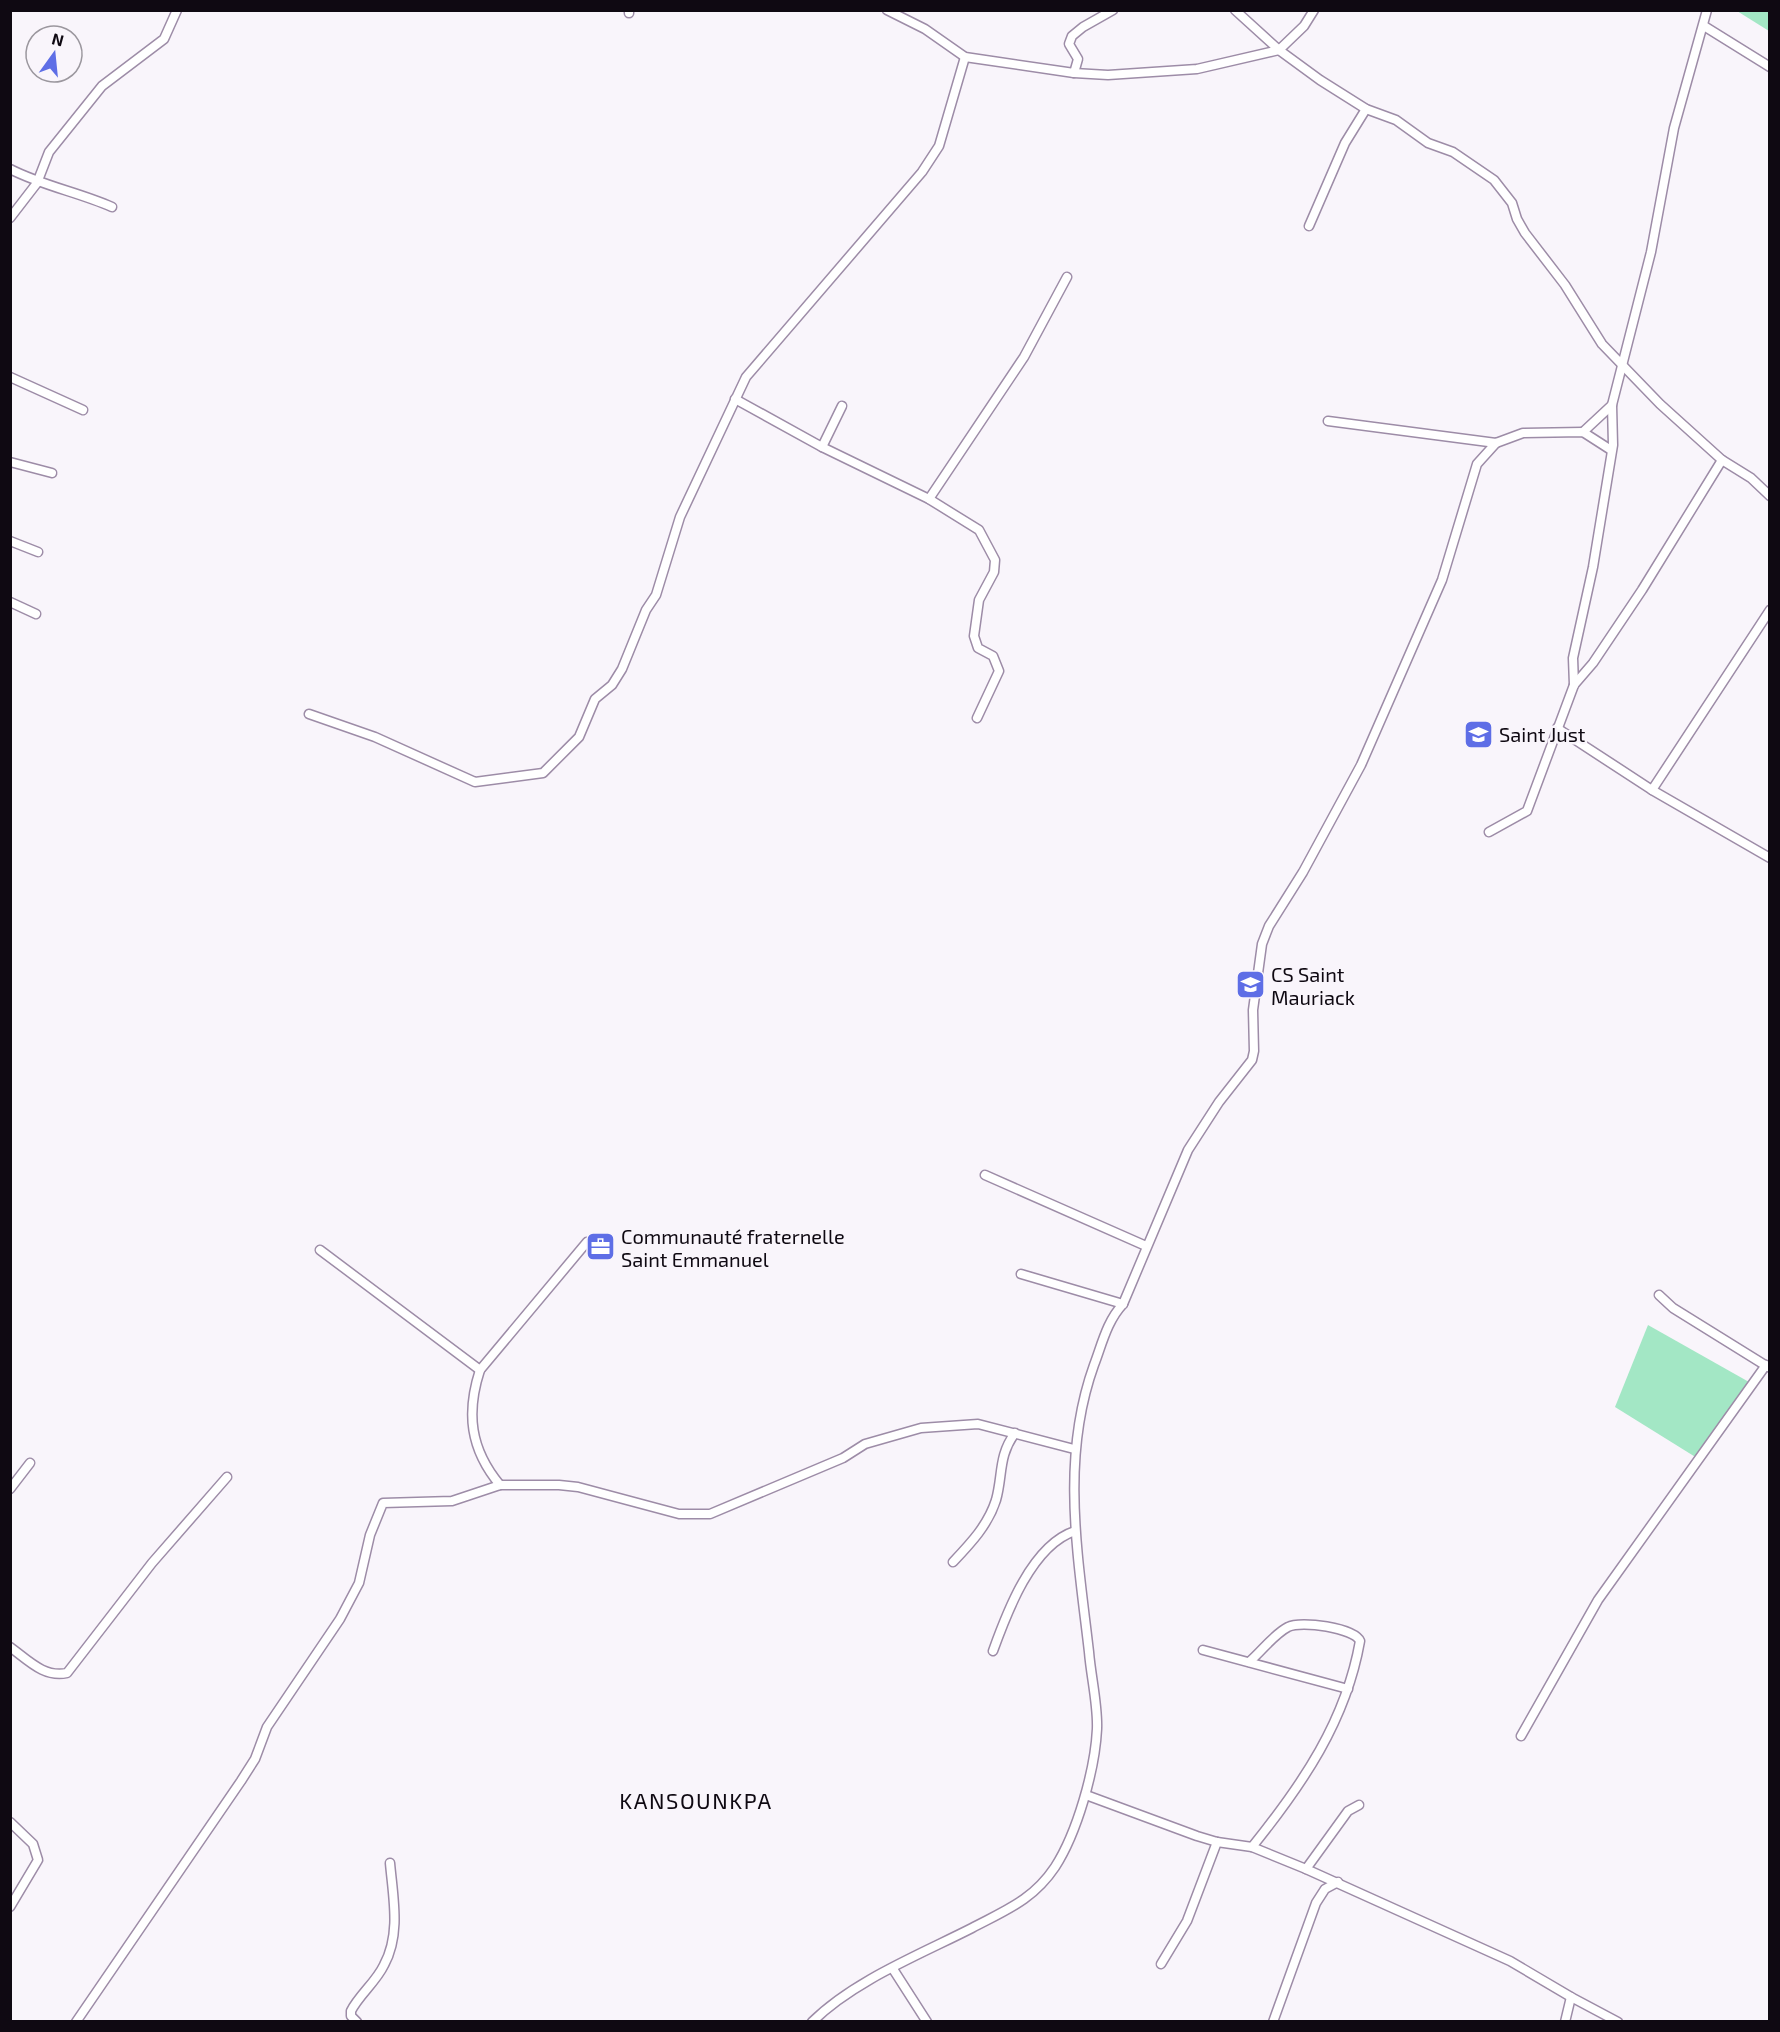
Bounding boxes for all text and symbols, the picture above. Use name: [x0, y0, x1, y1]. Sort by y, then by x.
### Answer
north arrow: [24, 24, 84, 84]
text: N: [50, 28, 66, 50]
school or university icon: Saint Just: [1462, 718, 1494, 750]
place label: Saint Just: [1499, 722, 1586, 746]
place label: CS Saint Mauriack: [1271, 962, 1355, 1009]
school or university icon: CS Saint Mauriack: [1234, 969, 1266, 1001]
place label: Communauté fraternelle Saint Emmanuel: [621, 1224, 845, 1271]
office icon: Communauté fraternelle Saint Emmanuel: [584, 1231, 616, 1263]
district label: KANSOUNKPA: [619, 1787, 773, 1813]

